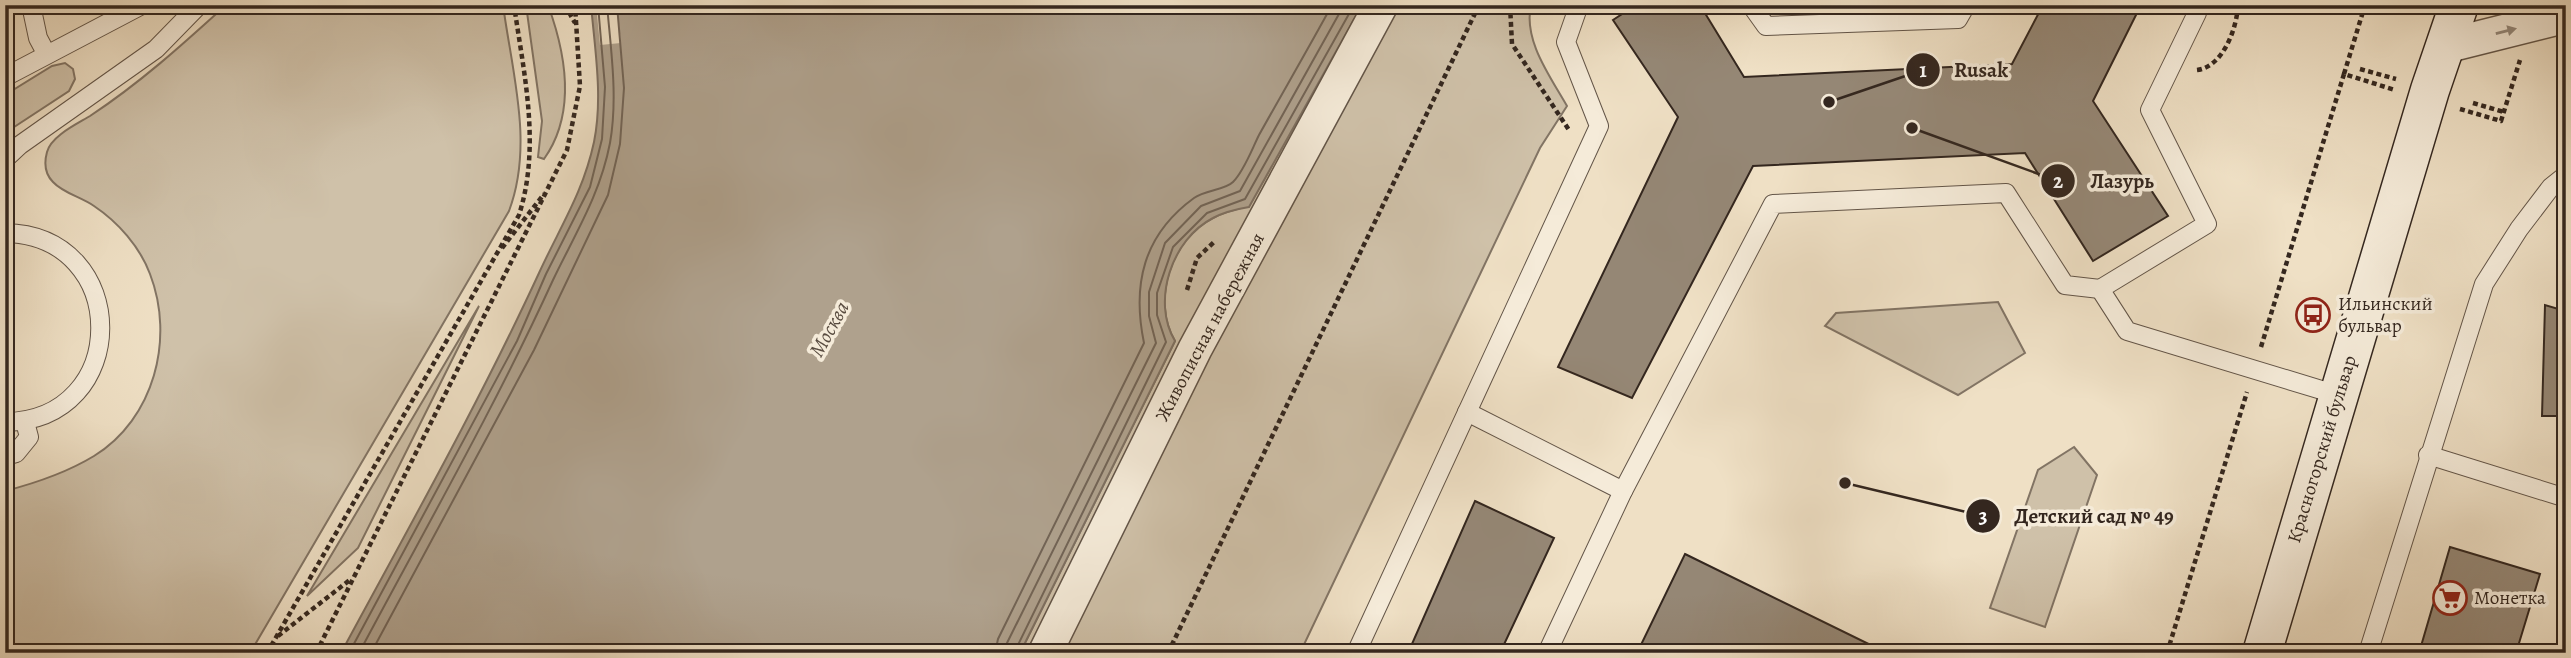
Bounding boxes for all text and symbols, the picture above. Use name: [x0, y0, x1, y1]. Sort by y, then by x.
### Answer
one-way arrow: [2495, 26, 2517, 37]
callout: Rusak: [1905, 49, 2023, 91]
text: 1: [1919, 56, 1927, 84]
text: Rusak: [1954, 56, 2008, 84]
callout: Лазурь: [2041, 160, 2168, 202]
text: 2: [2053, 167, 2063, 195]
text: Лазурь: [2090, 167, 2154, 195]
street label: Живописная набережная: [1149, 228, 1271, 426]
place label: Ильинский бульвар: [2338, 291, 2433, 339]
water label: Москва: [802, 296, 856, 362]
bus stop icon: Ильинский бульвар: [2294, 296, 2332, 334]
street label: Красногорский бульвар: [2281, 352, 2363, 546]
callout: Детский сад № 49: [1965, 495, 2188, 537]
text: 3: [1978, 502, 1988, 530]
text: Детский сад № 49: [2014, 502, 2174, 530]
supermarket icon: Монетка: [2431, 579, 2469, 617]
place label: Монетка: [2474, 585, 2546, 611]

